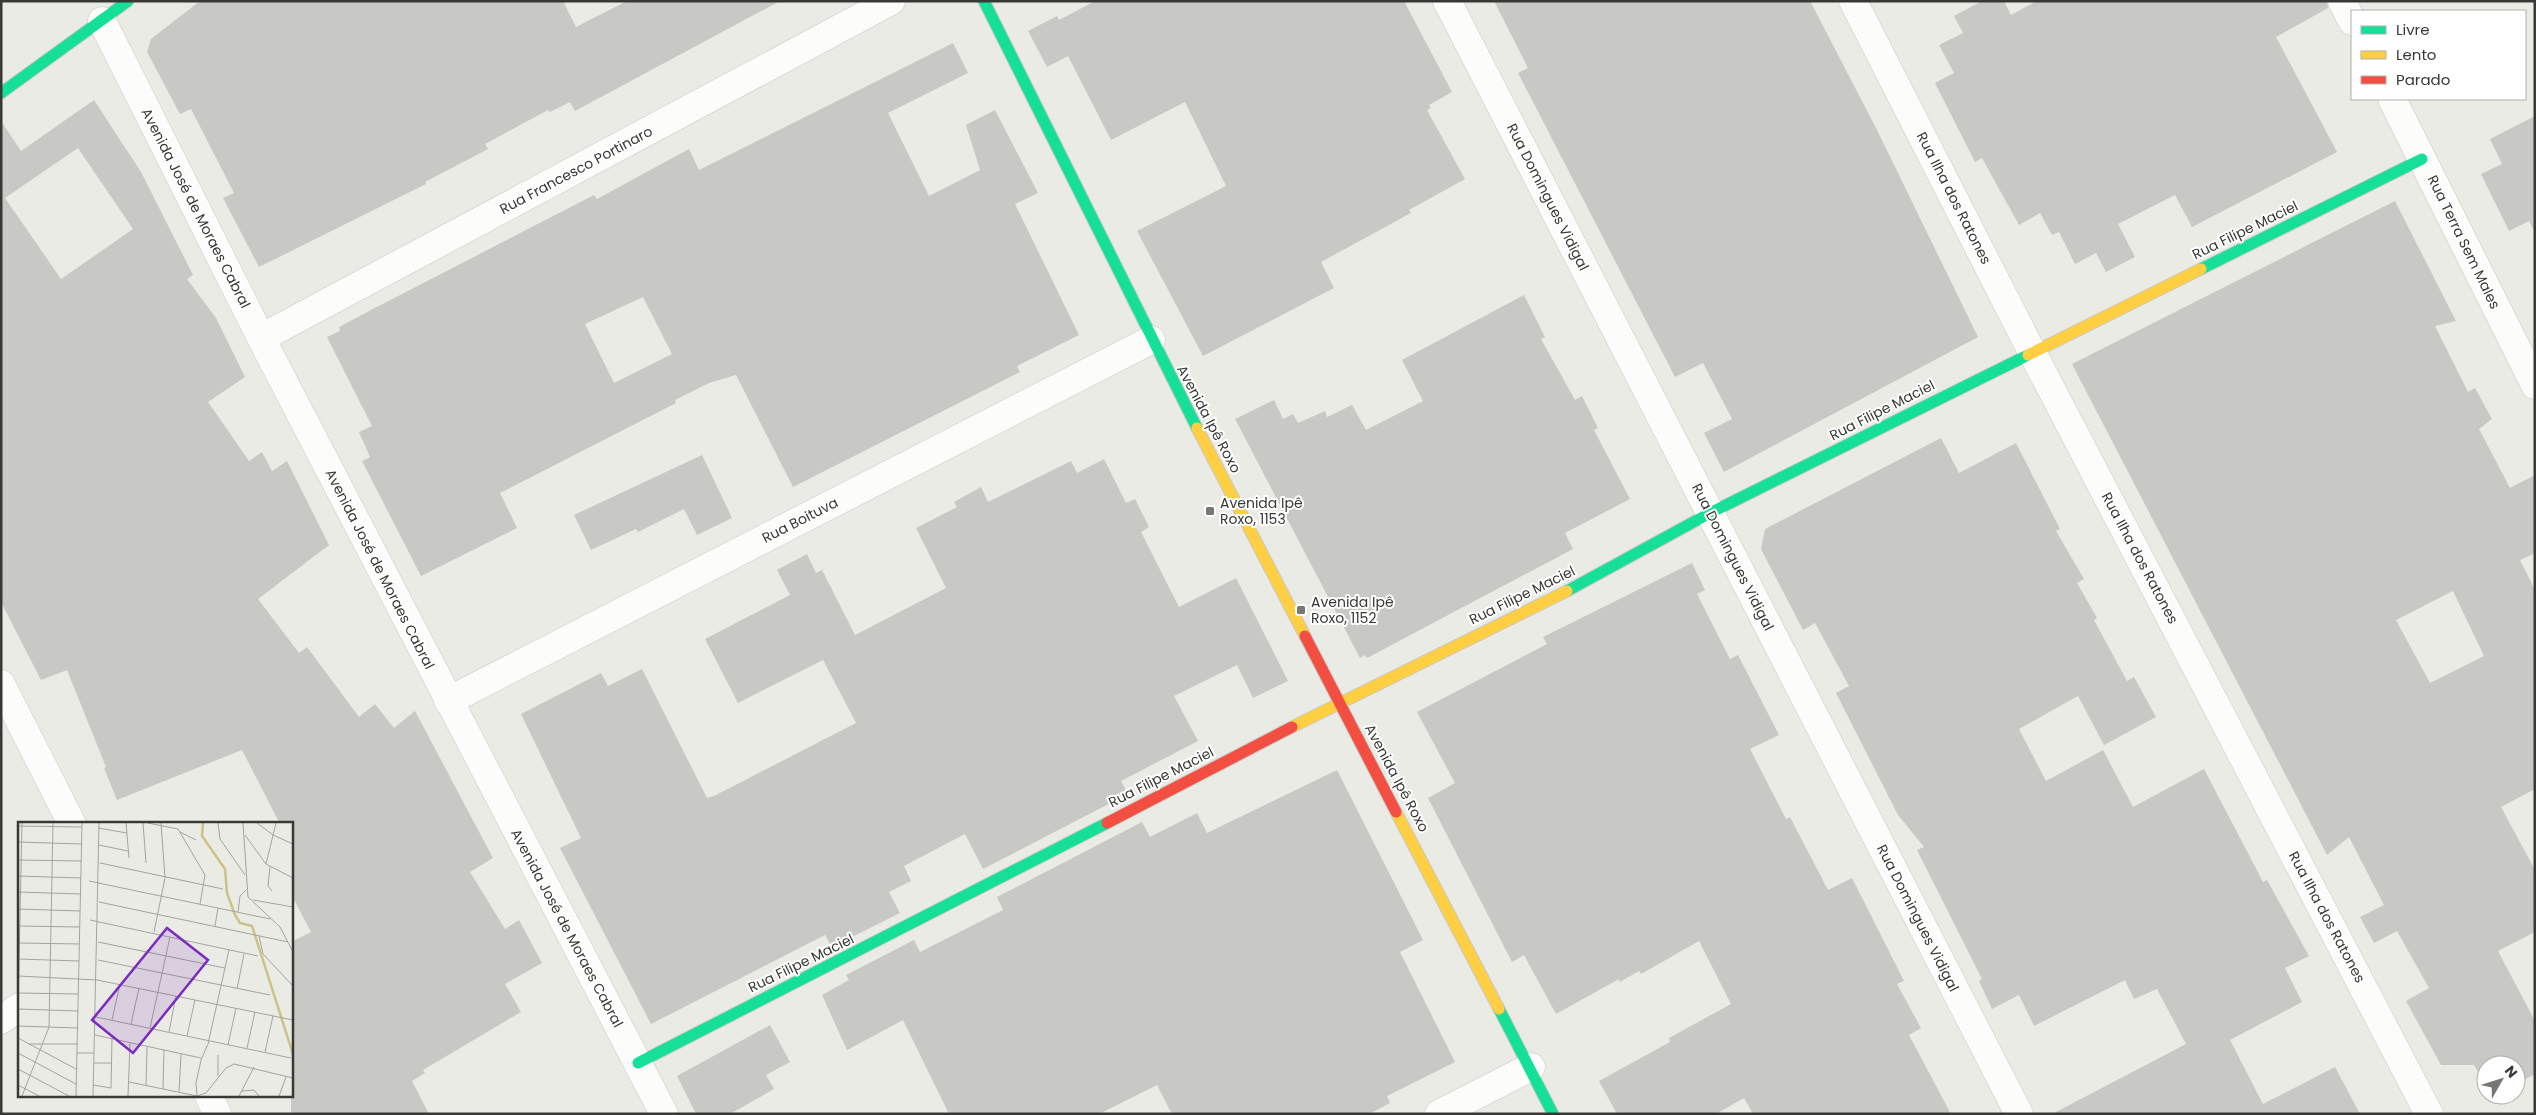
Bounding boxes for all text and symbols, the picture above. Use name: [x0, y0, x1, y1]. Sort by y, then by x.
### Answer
legend: [2351, 10, 2526, 100]
text: Livre: [2396, 19, 2429, 40]
text: Lento: [2396, 44, 2436, 65]
text: Parado: [2396, 69, 2450, 90]
street label: Avenida José de Moraes Cabral: [137, 104, 255, 312]
street label: Rua Domingues Vidigal: [1502, 120, 1594, 274]
street label: Rua Francesco Portinaro: [496, 121, 656, 219]
street label: Rua Ilha dos Ratones: [1912, 128, 1996, 268]
street label: Rua Terra Sem Males: [2423, 172, 2505, 312]
street label: Rua Filipe Maciel: [2189, 196, 2301, 264]
street label: Avenida Ipê Roxo: [1172, 362, 1246, 476]
street label: Rua Filipe Maciel: [1826, 375, 1938, 445]
street label: Avenida José de Moraes Cabral: [321, 465, 439, 673]
street label: Rua Domingues Vidigal: [1687, 480, 1779, 634]
street label: Rua Ilha dos Ratones: [2097, 489, 2183, 627]
street label: Rua Boituva: [758, 492, 842, 548]
place label: Avenida Ipê Roxo, 1153: [1220, 493, 1303, 529]
marker: Avenida Ipê Roxo, 1153: [1204, 505, 1216, 517]
street label: Rua Filipe Maciel: [1466, 561, 1578, 629]
place label: Avenida Ipê Roxo, 1152: [1311, 592, 1394, 628]
marker: Avenida Ipê Roxo, 1152: [1295, 604, 1307, 616]
street label: Avenida Ipê Roxo: [1360, 721, 1434, 835]
street label: Rua Filipe Maciel: [1105, 742, 1217, 812]
inset map: [18, 822, 292, 1098]
street label: Avenida José de Moraes Cabral: [506, 825, 628, 1031]
street label: Rua Domingues Vidigal: [1872, 841, 1964, 995]
street label: Rua Ilha dos Ratones: [2284, 848, 2370, 986]
street label: Rua Filipe Maciel: [745, 929, 857, 997]
north arrow: [2476, 1055, 2526, 1105]
text: N: [2500, 1061, 2522, 1082]

